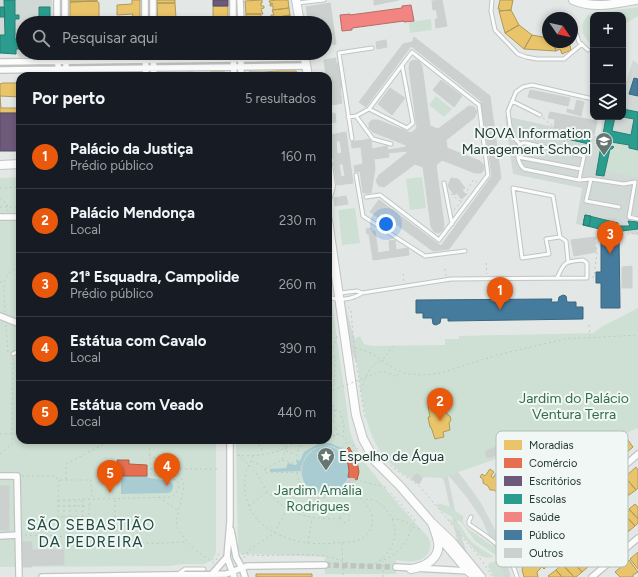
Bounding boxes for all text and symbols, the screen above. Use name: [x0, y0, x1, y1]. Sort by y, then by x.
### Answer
north arrow: [542, 12, 578, 48]
map controls: [590, 12, 626, 120]
button: +: [590, 12, 626, 48]
search box: [16, 16, 332, 60]
icon: search: [30, 27, 52, 49]
text: Pesquisar aqui: [62, 29, 158, 47]
button: −: [590, 48, 626, 84]
button: layers: [590, 84, 626, 120]
text: Por perto: [32, 88, 105, 108]
text: 5 resultados: [245, 91, 316, 106]
place label: NOVA Information Management School: [462, 125, 591, 158]
school or university icon: NOVA Information Management School: [594, 131, 614, 156]
text: Palácio da Justiça: [70, 140, 193, 158]
text: 1: [42, 149, 48, 164]
text: 160 m: [281, 149, 316, 164]
text: Prédio público: [70, 158, 153, 173]
text: Palácio Mendonça: [70, 204, 195, 222]
text: 2: [41, 213, 49, 228]
text: 230 m: [279, 213, 316, 228]
your location: [376, 214, 396, 234]
pin: 3: [597, 221, 623, 254]
text: Local: [70, 222, 101, 237]
text: 21ª Esquadra, Campolide: [70, 268, 239, 286]
text: 3: [41, 277, 49, 292]
text: 260 m: [279, 277, 316, 292]
pin: 1: [487, 277, 513, 310]
text: Prédio público: [70, 286, 153, 301]
text: Estátua com Cavalo: [70, 332, 206, 350]
text: 4: [41, 341, 49, 356]
text: 390 m: [279, 341, 316, 356]
text: Local: [70, 350, 101, 365]
pin: 2: [427, 388, 453, 421]
park label: Jardim do Palácio Ventura Terra: [519, 390, 629, 423]
text: Estátua com Veado: [70, 396, 204, 414]
text: 5: [41, 405, 49, 420]
text: 440 m: [277, 405, 316, 420]
text: Local: [70, 414, 101, 429]
legend: [496, 431, 628, 567]
text: Moradias: [529, 439, 574, 452]
place icon: Espelho de Água: [316, 446, 336, 471]
place label: Espelho de Água: [339, 448, 444, 465]
pin: 4: [154, 453, 180, 486]
text: Comércio: [529, 457, 577, 470]
pin: 5: [97, 460, 123, 493]
text: Escritórios: [529, 475, 581, 488]
park label: Jardim Amália Rodrigues: [274, 482, 362, 515]
text: Escolas: [529, 493, 566, 506]
text: Saúde: [529, 511, 560, 524]
district label: SÃO SEBASTIÃO DA PEDREIRA: [27, 516, 155, 551]
text: Público: [529, 529, 565, 542]
text: Outros: [529, 547, 563, 560]

